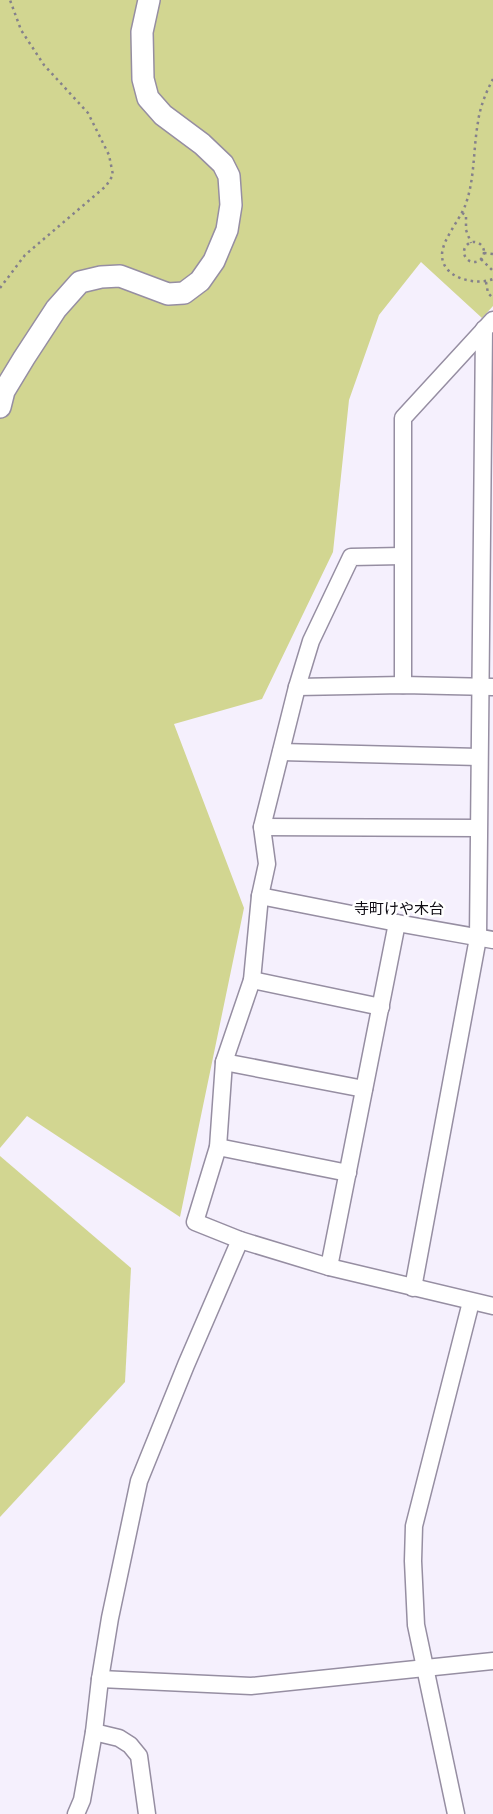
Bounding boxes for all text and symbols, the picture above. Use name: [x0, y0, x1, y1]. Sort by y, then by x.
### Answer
district label: 寺町けや木台: [354, 899, 444, 917]

